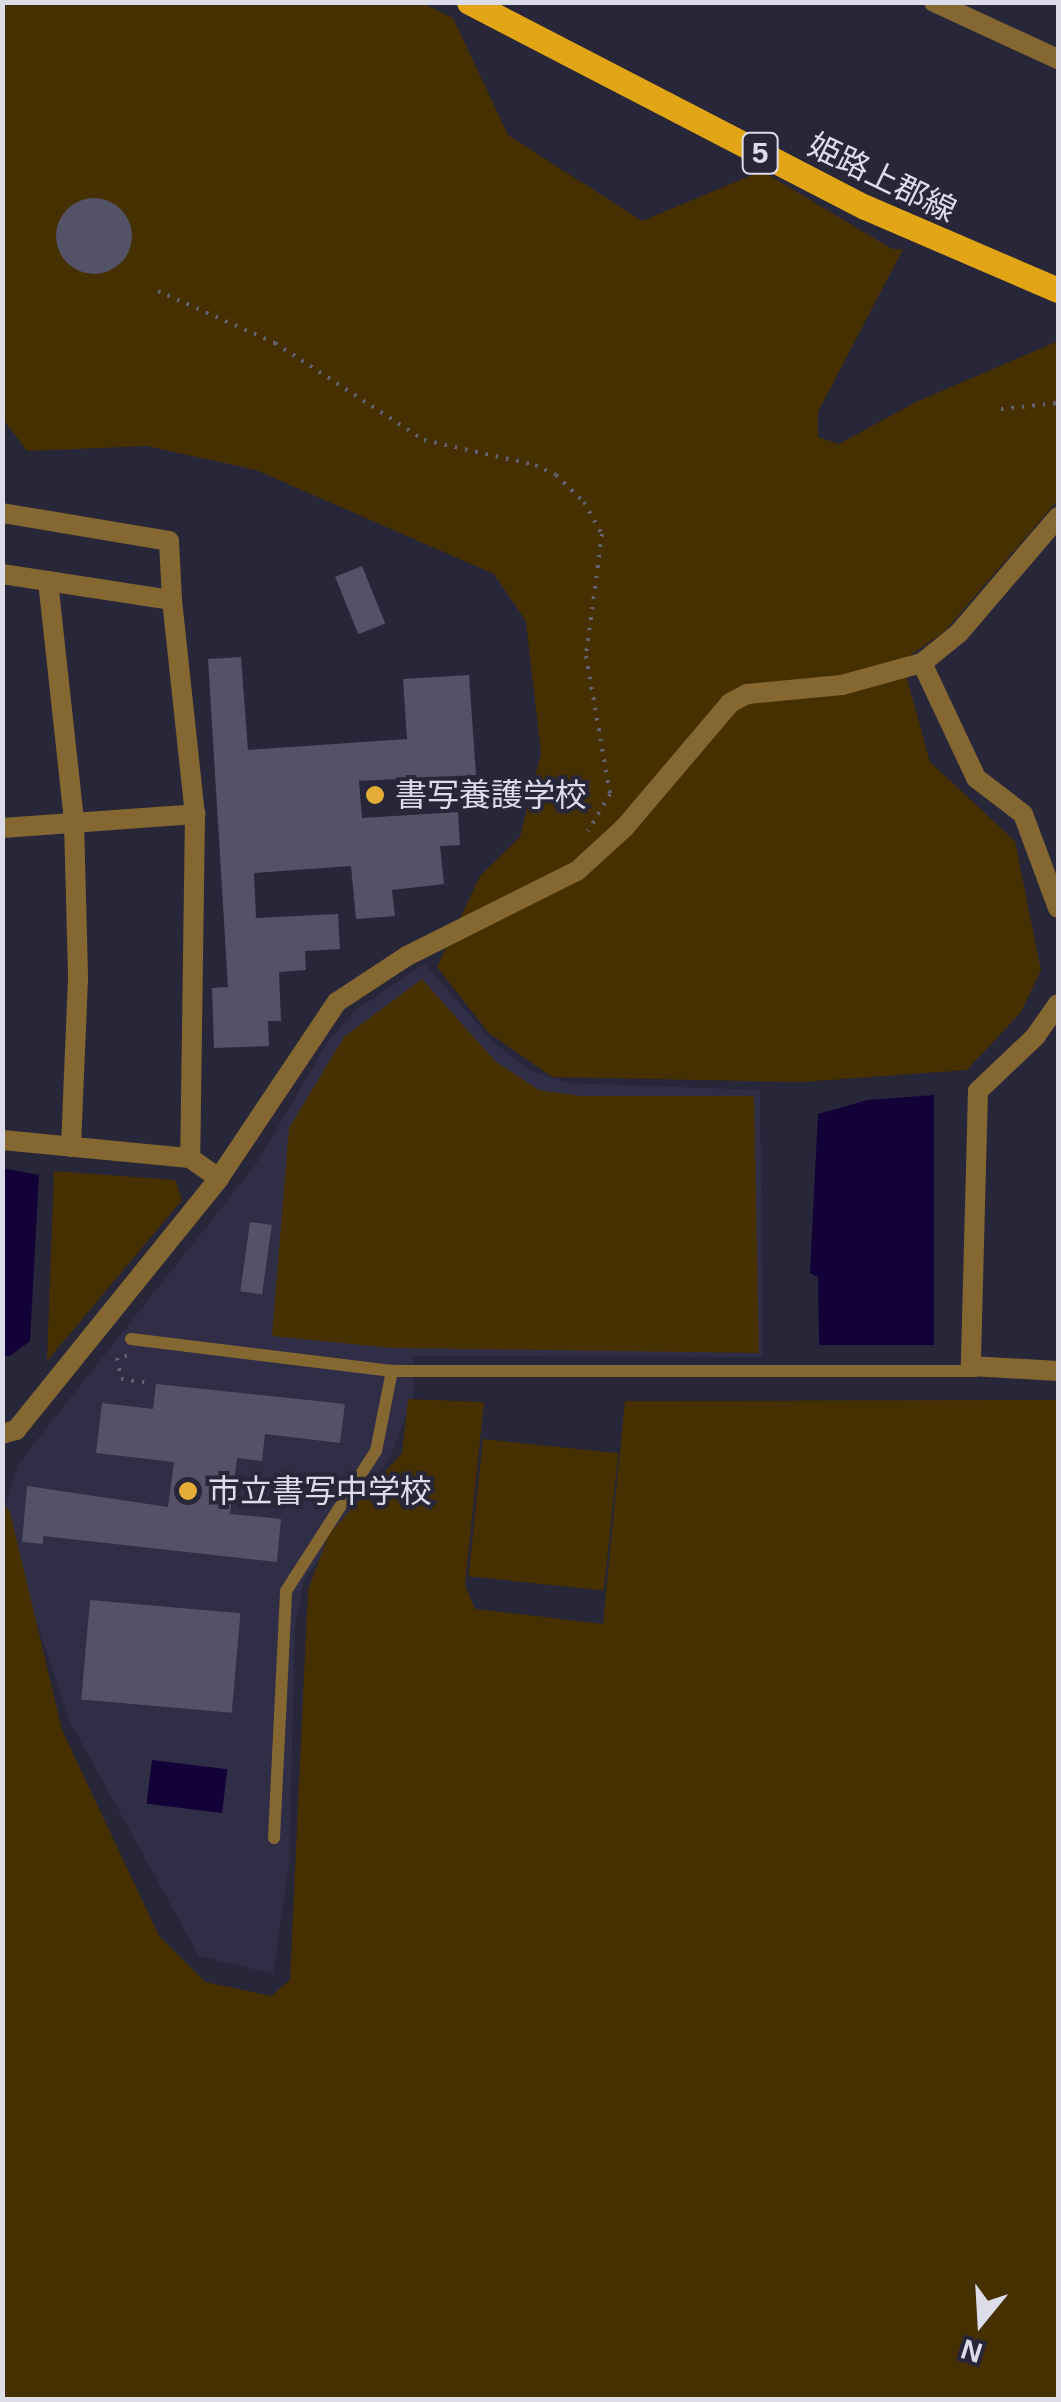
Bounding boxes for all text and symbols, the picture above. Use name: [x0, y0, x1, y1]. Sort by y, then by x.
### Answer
street label: 姫路上郡線: [802, 126, 962, 230]
road number: 5: [740, 128, 780, 178]
place label: 書写養護学校: [395, 776, 587, 814]
marker: 書写養護学校: [364, 784, 386, 806]
place label: 市立書写中学校: [208, 1472, 432, 1510]
marker: 市立書写中学校: [177, 1480, 199, 1502]
north arrow: [931, 2272, 1031, 2372]
text: N: [957, 2333, 986, 2369]

